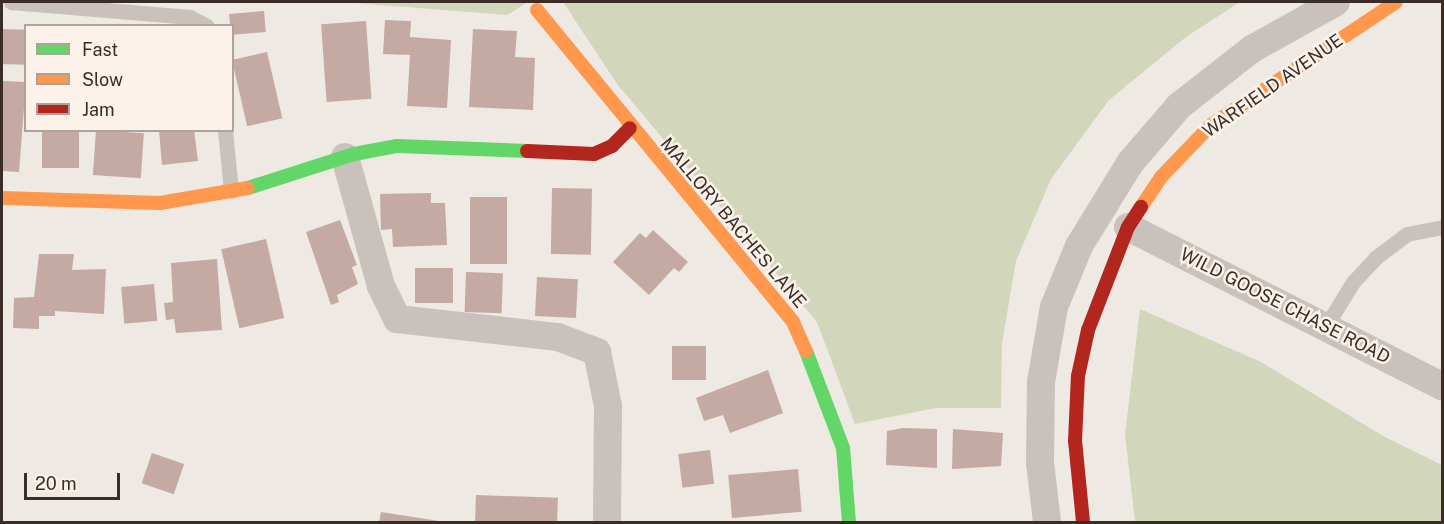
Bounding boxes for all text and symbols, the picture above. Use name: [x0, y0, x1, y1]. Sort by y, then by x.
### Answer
legend: [24, 24, 234, 132]
street label: WARFIELD AVENUE: [1199, 30, 1347, 142]
text: Fast: [82, 39, 118, 60]
text: Slow: [82, 69, 123, 90]
text: Jam: [82, 99, 115, 120]
street label: MALLORY BACHES LANE: [655, 133, 811, 313]
street label: WILD GOOSE CHASE ROAD: [1176, 244, 1394, 368]
scale bar: [27, 461, 123, 499]
text: 20 m: [35, 473, 77, 494]

